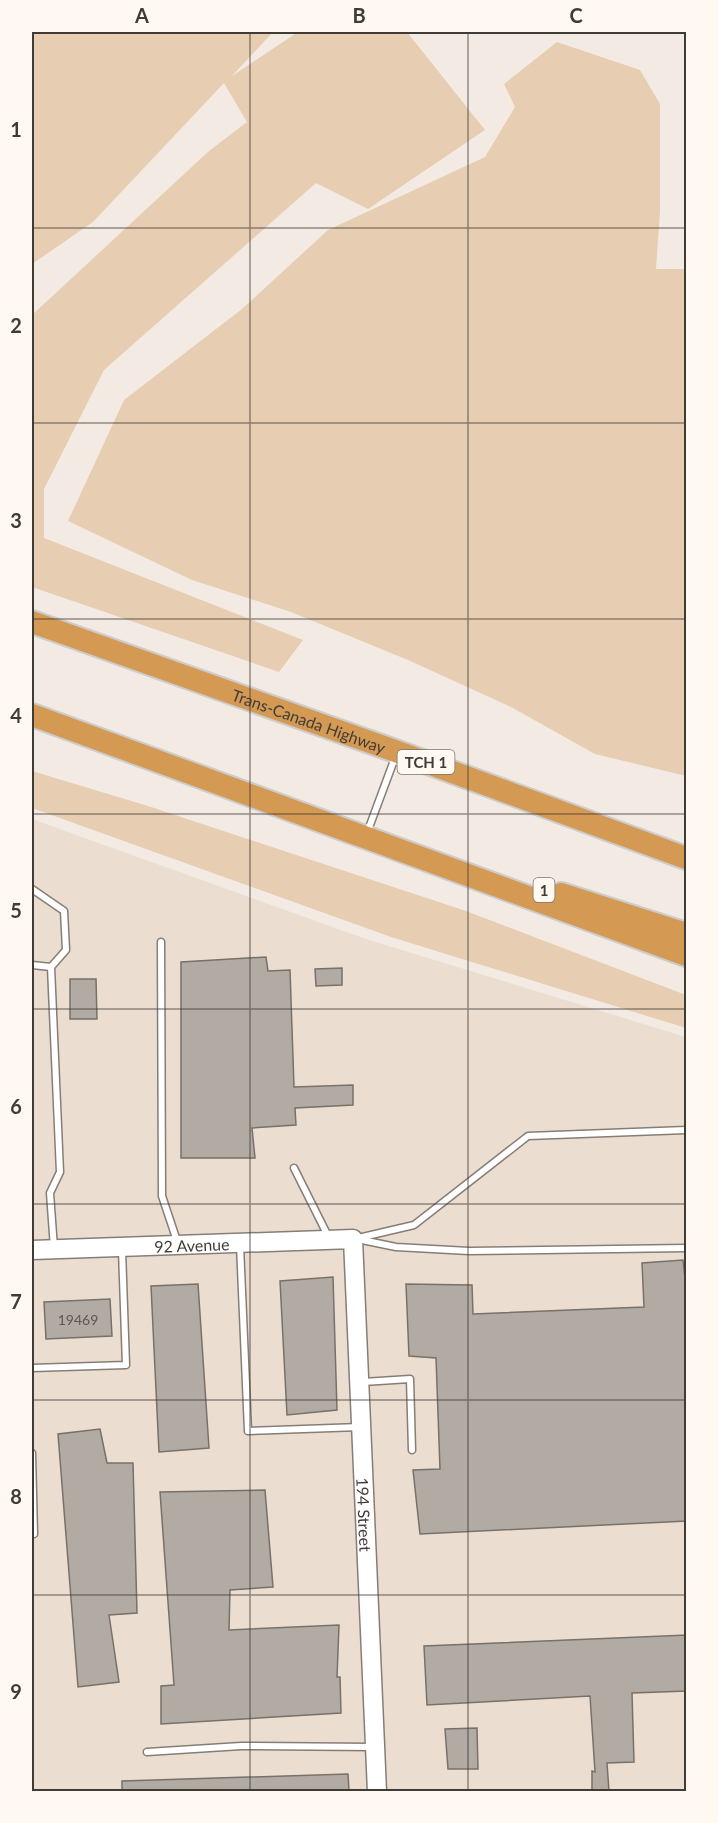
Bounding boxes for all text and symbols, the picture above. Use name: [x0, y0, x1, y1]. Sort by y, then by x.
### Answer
text: A: [134, 3, 149, 27]
text: B: [352, 3, 366, 27]
text: C: [569, 3, 583, 27]
text: 1: [10, 117, 22, 141]
text: 2: [10, 313, 22, 337]
text: 3: [10, 508, 22, 532]
street label: Trans-Canada Highway: [230, 684, 389, 757]
text: 4: [10, 703, 22, 727]
road number: TCH 1: [398, 750, 454, 774]
road number: 1: [534, 878, 554, 902]
text: 5: [10, 898, 22, 922]
text: 6: [10, 1094, 22, 1118]
street label: 92 Avenue: [154, 1234, 230, 1255]
text: 7: [10, 1289, 22, 1313]
house number: 19469: [58, 1311, 98, 1328]
street label: 194 Street: [354, 1477, 376, 1552]
text: 8: [10, 1484, 22, 1508]
text: 9: [10, 1679, 22, 1703]

